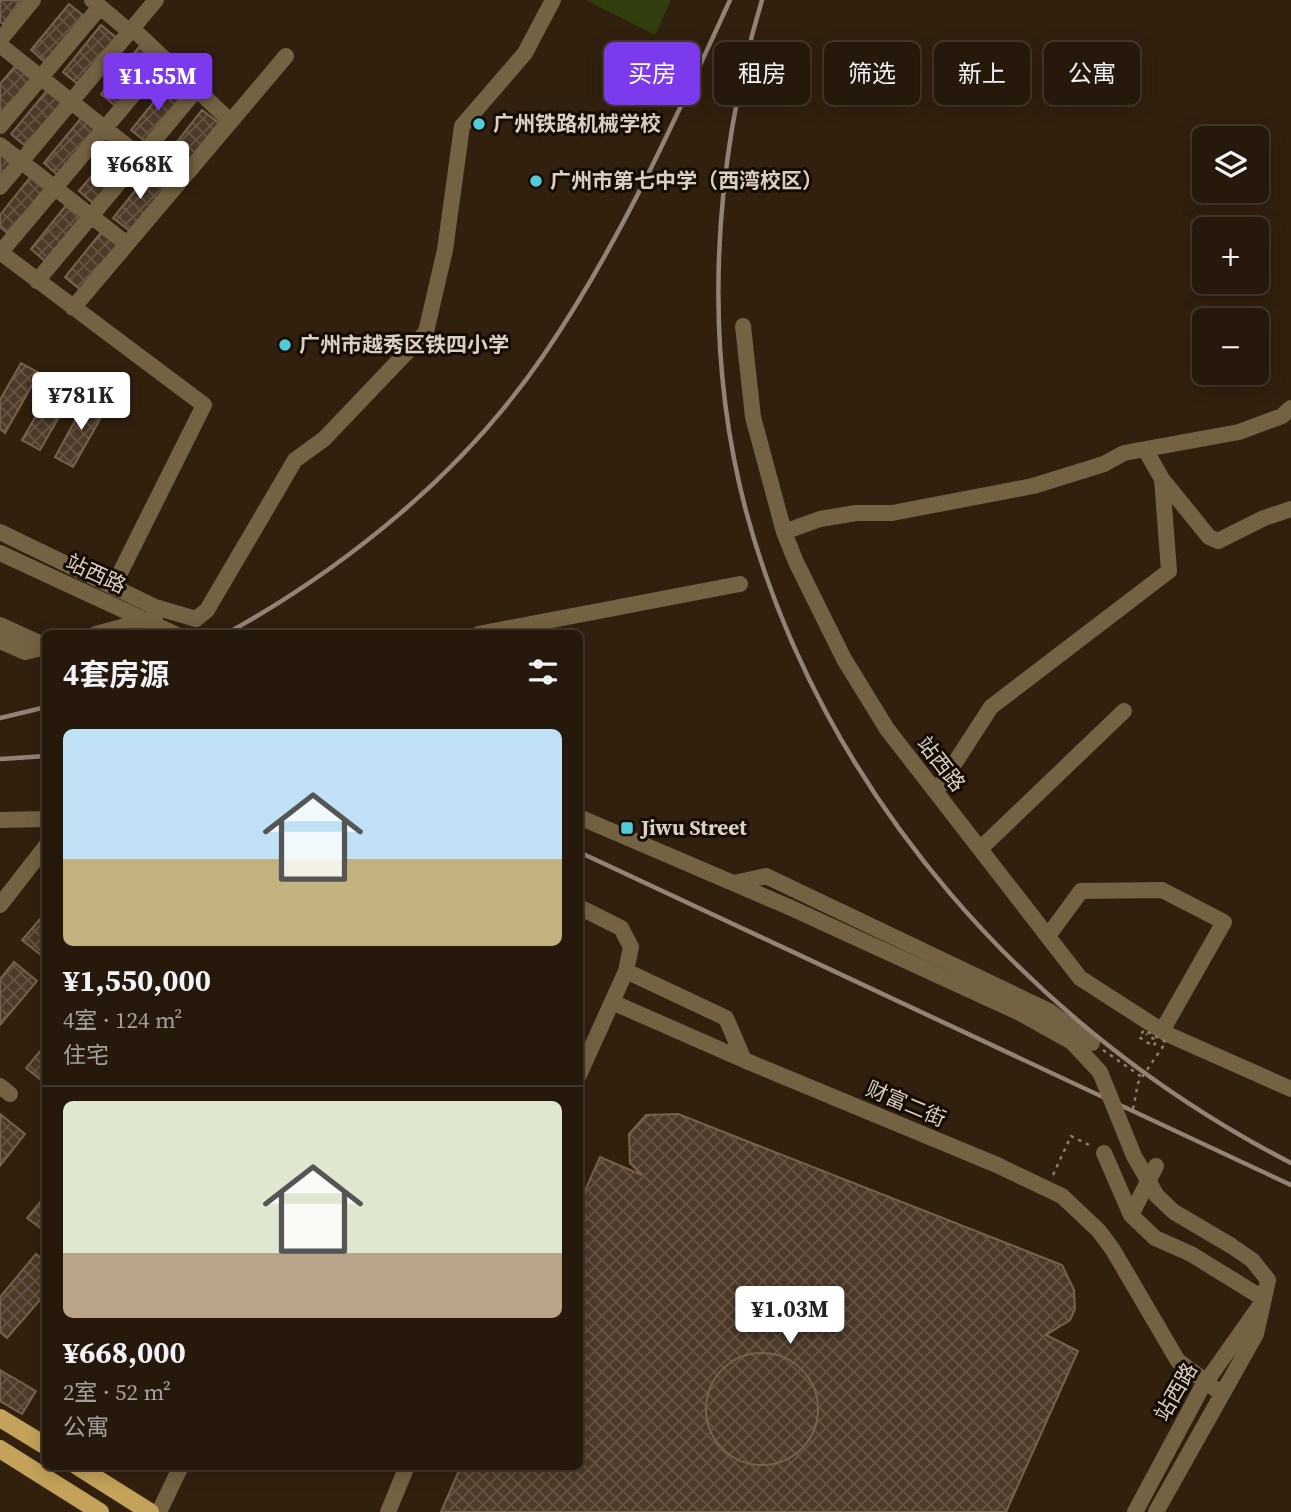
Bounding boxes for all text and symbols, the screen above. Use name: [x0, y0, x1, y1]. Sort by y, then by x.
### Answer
chip: 买房: [604, 42, 700, 105]
chip: 租房: [714, 42, 810, 105]
chip: 筛选: [824, 42, 920, 105]
chip: 新上: [934, 42, 1030, 105]
chip: 公寓: [1044, 42, 1140, 105]
pin: ¥1.55M: [101, 54, 215, 113]
text: ¥1.55M: [119, 60, 197, 92]
place label: 广州铁路机械学校: [493, 109, 661, 138]
marker: 广州铁路机械学校: [471, 116, 487, 132]
map controls: [1192, 126, 1269, 385]
button: layers: [1192, 126, 1269, 203]
pin: ¥668K: [91, 142, 189, 201]
text: ¥668K: [107, 148, 173, 180]
place label: 广州市第七中学（西湾校区）: [550, 166, 823, 195]
marker: 广州市第七中学（西湾校区）: [528, 173, 544, 189]
button: +: [1192, 217, 1269, 294]
button: −: [1192, 308, 1269, 385]
place label: 广州市越秀区铁四小学: [299, 330, 509, 359]
marker: 广州市越秀区铁四小学: [277, 337, 293, 353]
pin: ¥781K: [32, 372, 130, 432]
text: ¥781K: [48, 379, 114, 411]
street label: 站西路: [62, 547, 131, 600]
icon: filters: [524, 653, 562, 691]
text: 4套房源: [63, 654, 169, 695]
street label: 站西路: [911, 730, 972, 797]
icon: home: [250, 774, 376, 900]
place label: Jiwu Street: [639, 813, 747, 842]
marker: Jiwu Street: [619, 820, 635, 836]
text: ¥1,550,000: [63, 960, 211, 1001]
text: 4室 · 124 m²: [63, 1004, 183, 1036]
text: 住宅: [63, 1039, 109, 1071]
street label: 财富二街: [862, 1074, 951, 1133]
icon: home: [250, 1146, 376, 1272]
pin: ¥1.03M: [733, 1286, 847, 1346]
text: ¥1.03M: [751, 1293, 829, 1325]
text: ¥668,000: [63, 1332, 186, 1373]
street label: 站西路: [1147, 1357, 1204, 1426]
text: 2室 · 52 m²: [63, 1376, 171, 1408]
text: 公寓: [63, 1411, 109, 1443]

